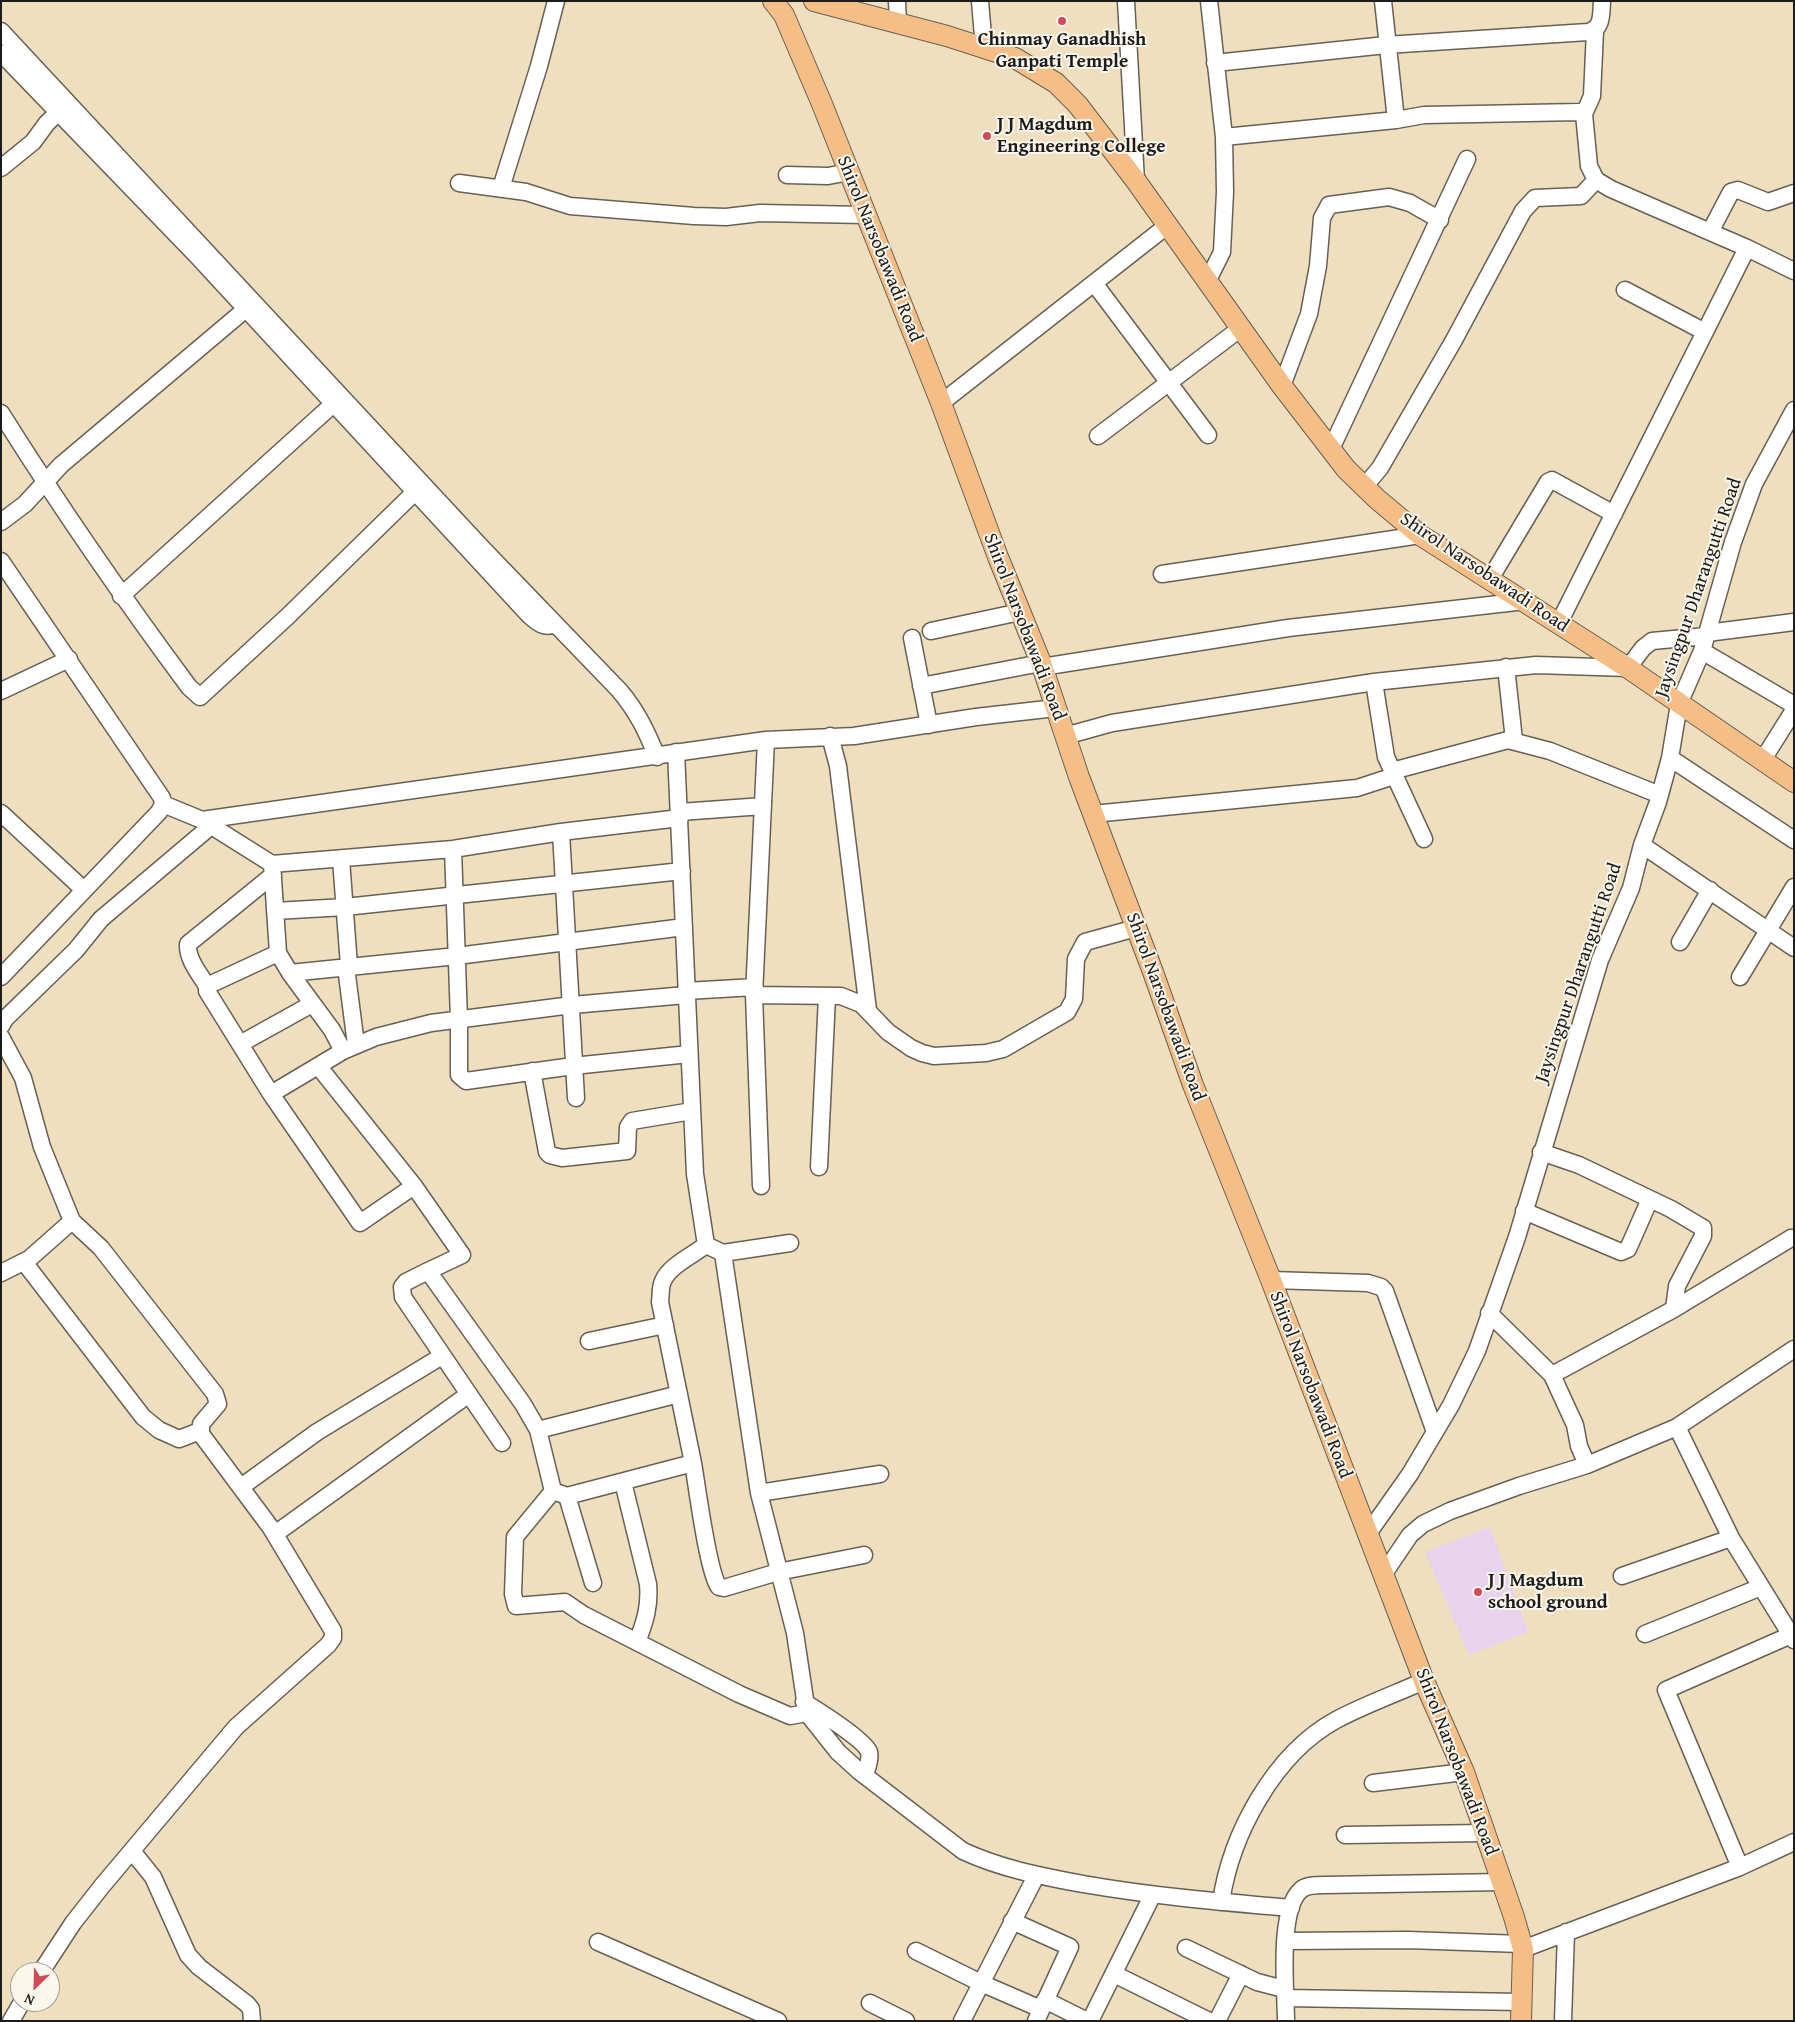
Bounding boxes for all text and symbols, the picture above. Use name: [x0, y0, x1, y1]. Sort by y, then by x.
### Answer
marker: Chinmay Ganadhish Ganpati Temple: [1056, 15, 1068, 27]
place label: Chinmay Ganadhish Ganpati Temple: [978, 29, 1146, 73]
place label: J J Magdum Engineering College: [997, 114, 1166, 158]
marker: J J Magdum Engineering College: [981, 130, 993, 142]
street label: Shirol Narsobawadi Road: [831, 153, 927, 345]
street label: Jaysingpur Dharangutti Road: [1651, 475, 1747, 701]
street label: Shirol Narsobawadi Road: [1395, 508, 1573, 638]
street label: Shirol Narsobawadi Road: [978, 530, 1070, 724]
street label: Jaysingpur Dharangutti Road: [1531, 860, 1627, 1086]
street label: Shirol Narsobawadi Road: [1120, 910, 1210, 1104]
street label: Shirol Narsobawadi Road: [1264, 1288, 1356, 1482]
place label: J J Magdum school ground: [1488, 1570, 1608, 1614]
marker: J J Magdum school ground: [1472, 1586, 1484, 1598]
street label: Shirol Narsobawadi Road: [1410, 1665, 1502, 1859]
north arrow: [10, 1962, 60, 2012]
text: N: [21, 1989, 38, 2011]

